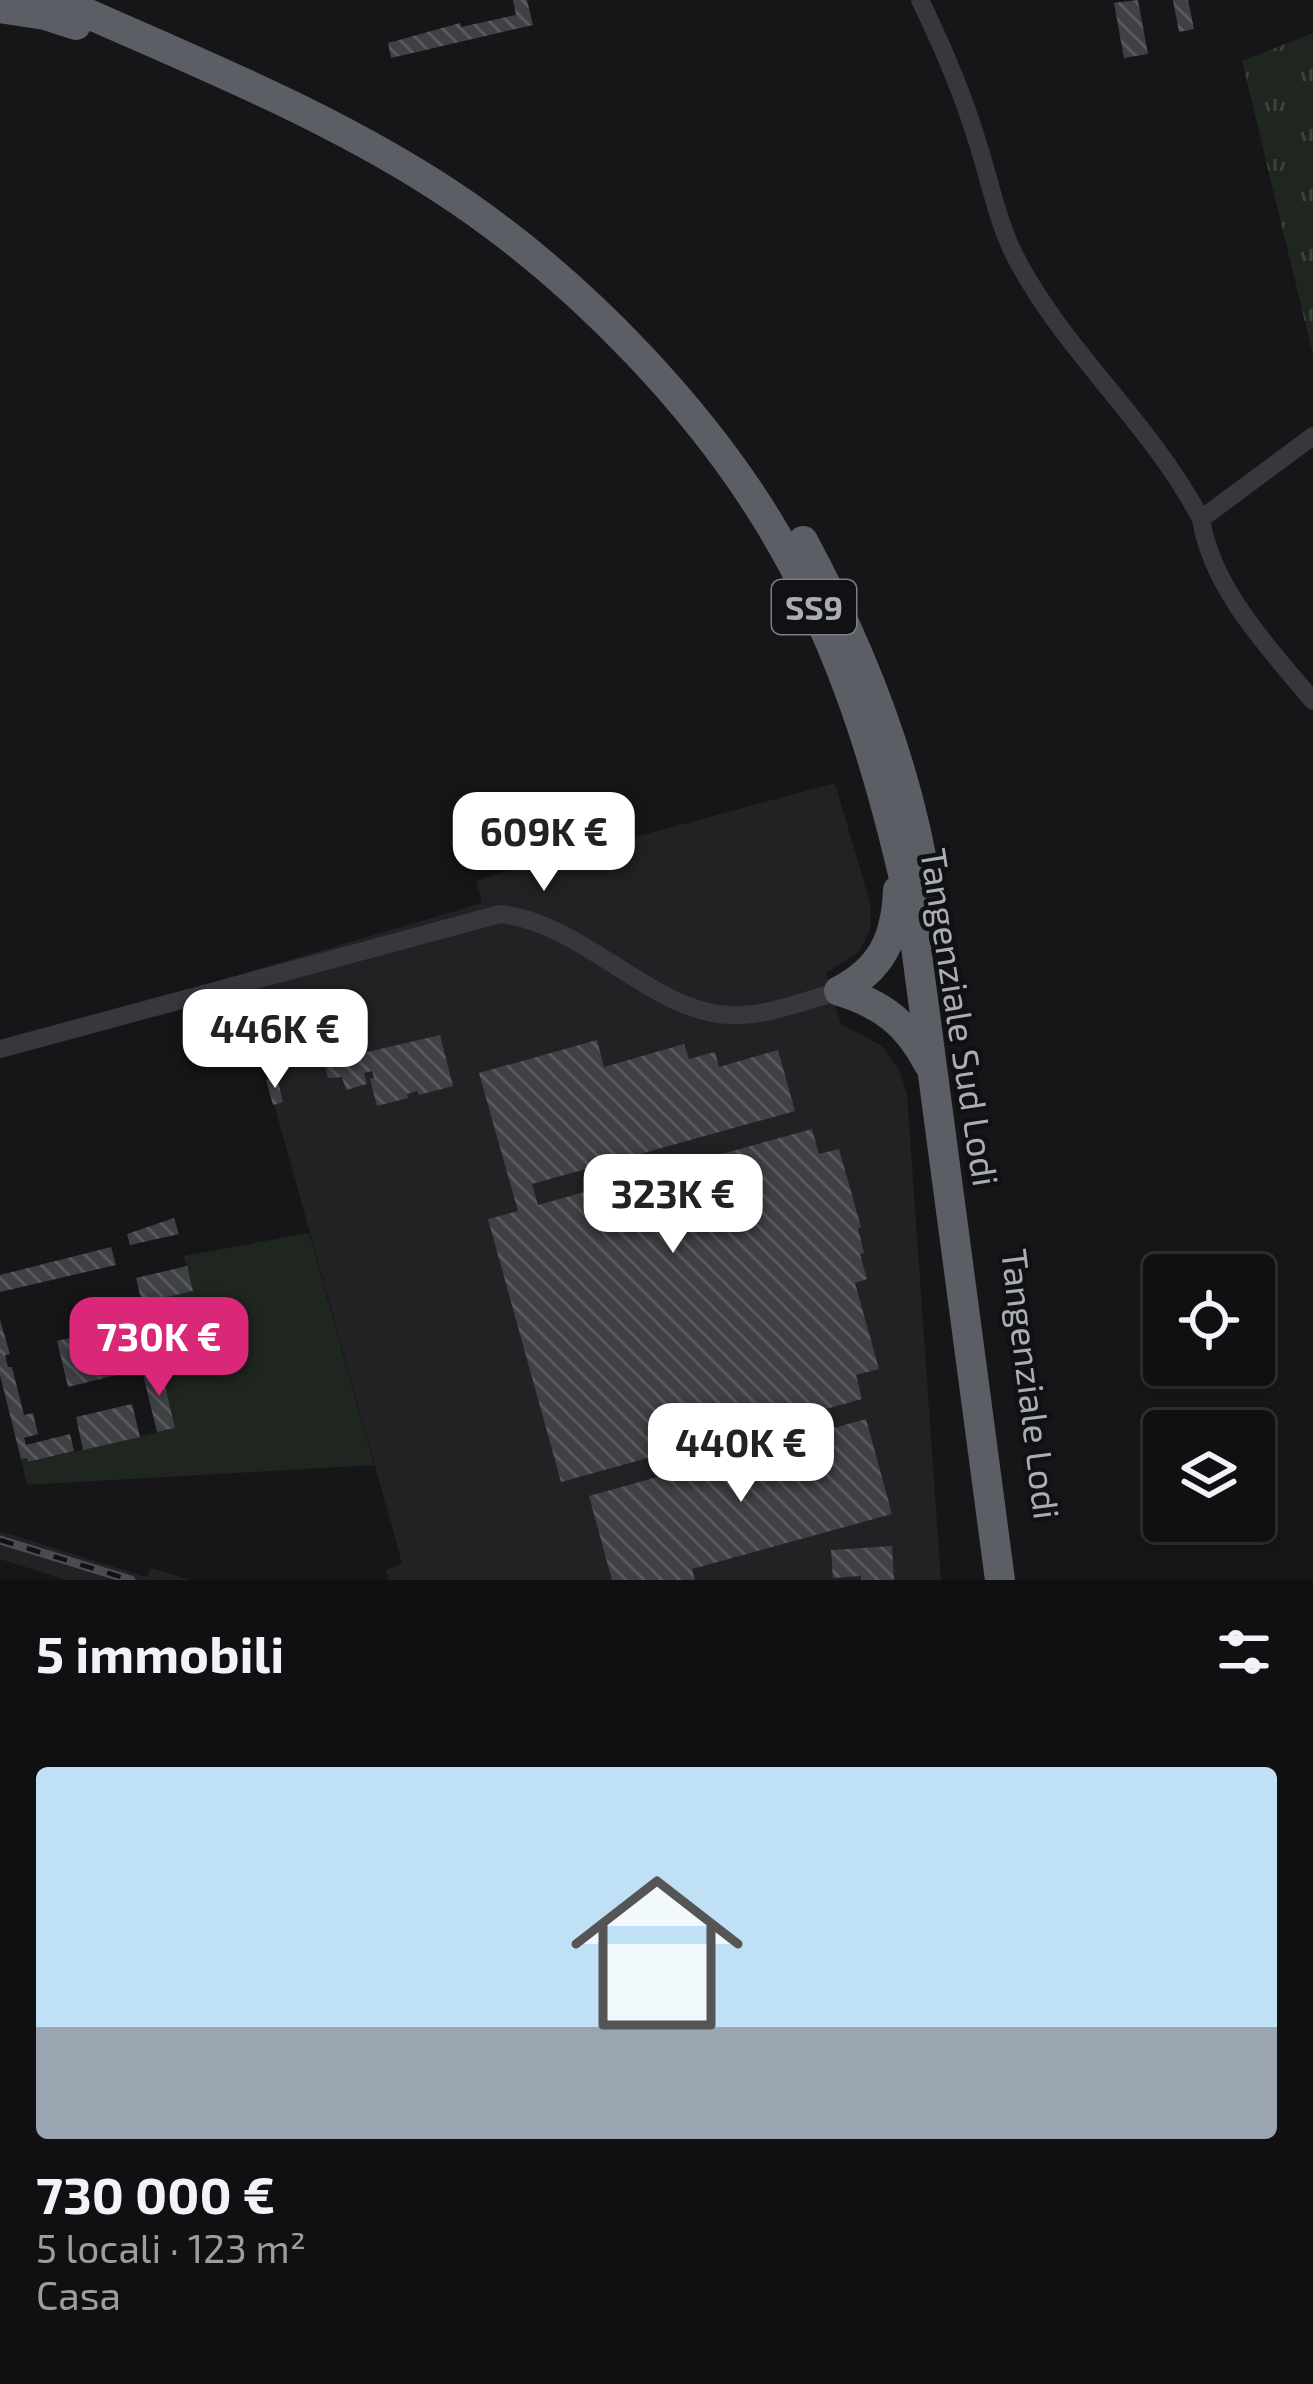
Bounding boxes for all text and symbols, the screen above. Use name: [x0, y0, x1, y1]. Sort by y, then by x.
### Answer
road number: SS9: [772, 580, 856, 634]
pin: 609K €: [446, 792, 642, 894]
text: 609K €: [480, 807, 608, 854]
street label: Tangenziale Sud Lodi: [913, 845, 1009, 1189]
pin: 446K €: [177, 989, 373, 1091]
text: 446K €: [210, 1004, 340, 1051]
pin: 323K €: [575, 1154, 771, 1256]
text: 323K €: [611, 1169, 735, 1216]
street label: Tangenziale Lodi: [994, 1246, 1070, 1522]
map controls: [1143, 1254, 1275, 1542]
button: locate: [1143, 1254, 1275, 1386]
pin: 730K €: [61, 1297, 257, 1399]
text: 730K €: [96, 1312, 222, 1359]
pin: 440K €: [643, 1403, 839, 1505]
button: layers: [1143, 1410, 1275, 1542]
text: 440K €: [675, 1418, 807, 1465]
icon: filters: [1211, 1619, 1277, 1685]
text: 5 immobili: [36, 1622, 284, 1683]
icon: home: [549, 1845, 765, 2061]
text: 730 000 €: [36, 2163, 275, 2224]
text: 5 locali · 123 m²: [36, 2224, 306, 2271]
text: Casa: [36, 2271, 121, 2318]

